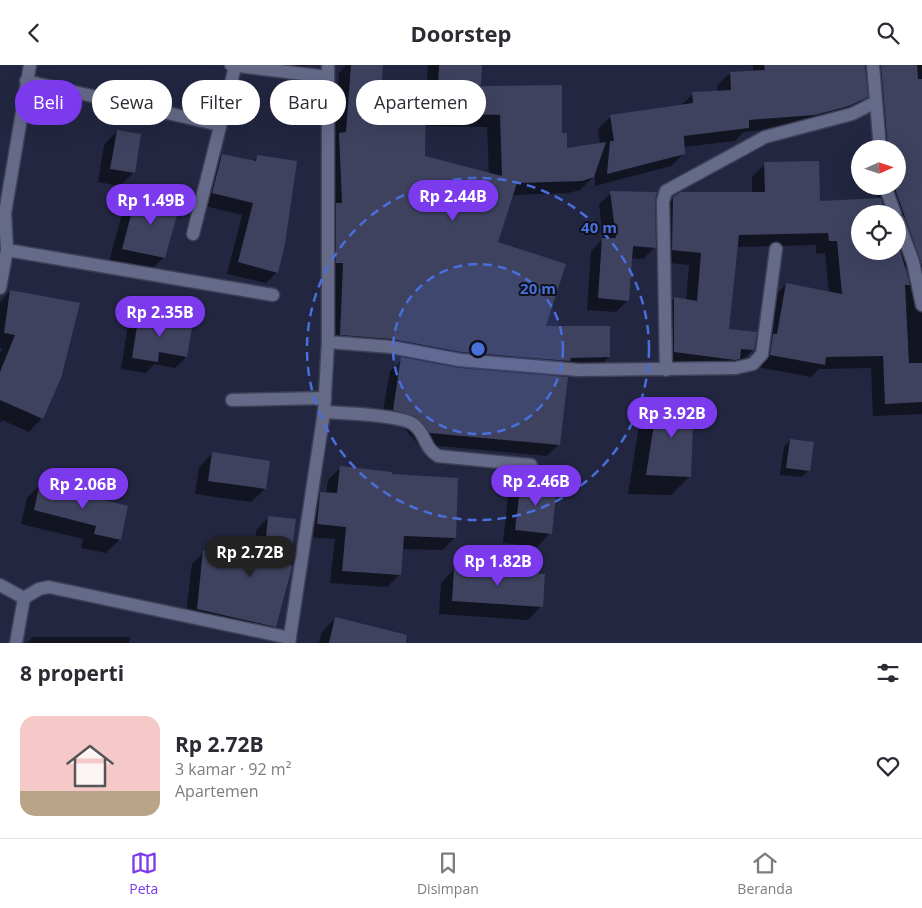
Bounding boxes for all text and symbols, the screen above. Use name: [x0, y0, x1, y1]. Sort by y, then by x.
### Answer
text: Doorstep: [411, 18, 511, 48]
icon: back: [20, 19, 48, 47]
icon: search: [874, 19, 902, 47]
chip: Beli: [15, 80, 82, 125]
chip: Sewa: [92, 80, 172, 125]
chip: Filter: [182, 80, 260, 125]
chip: Baru: [270, 80, 346, 125]
chip: Apartemen: [356, 80, 486, 125]
north arrow: [851, 140, 906, 195]
map controls: [851, 140, 906, 260]
pin: Rp 2.44B: [401, 179, 505, 222]
pin: Rp 1.49B: [99, 184, 203, 226]
text: Rp 2.44B: [419, 185, 487, 207]
text: Rp 1.49B: [117, 189, 185, 211]
button: locate: [851, 205, 906, 260]
text: 40 m: [581, 217, 617, 237]
text: 20 m: [520, 278, 556, 298]
pin: Rp 2.35B: [108, 295, 212, 338]
text: Rp 2.35B: [126, 301, 194, 323]
centre of rings: [469, 340, 487, 358]
pin: Rp 3.92B: [620, 397, 724, 439]
text: Rp 3.92B: [638, 402, 706, 424]
pin: Rp 2.46B: [484, 465, 588, 507]
pin: Rp 2.06B: [31, 467, 135, 510]
text: Rp 2.46B: [502, 470, 570, 492]
text: Rp 2.06B: [49, 473, 117, 495]
pin: Rp 2.72B: [198, 535, 302, 578]
text: Rp 2.72B: [216, 541, 284, 563]
pin: Rp 1.82B: [446, 545, 550, 587]
text: Rp 1.82B: [464, 550, 532, 572]
text: 8 properti: [20, 659, 124, 687]
icon: filters: [874, 659, 902, 687]
text: Rp 2.72B: [175, 730, 264, 758]
icon: home: [60, 736, 120, 796]
icon: heart: [874, 752, 902, 780]
text: 3 kamar · 92 m²: [175, 758, 291, 780]
text: Apartemen: [175, 780, 259, 802]
tab: Peta: [129, 849, 158, 898]
tab: Disimpan: [417, 849, 479, 898]
tab: Beranda: [737, 849, 793, 898]

